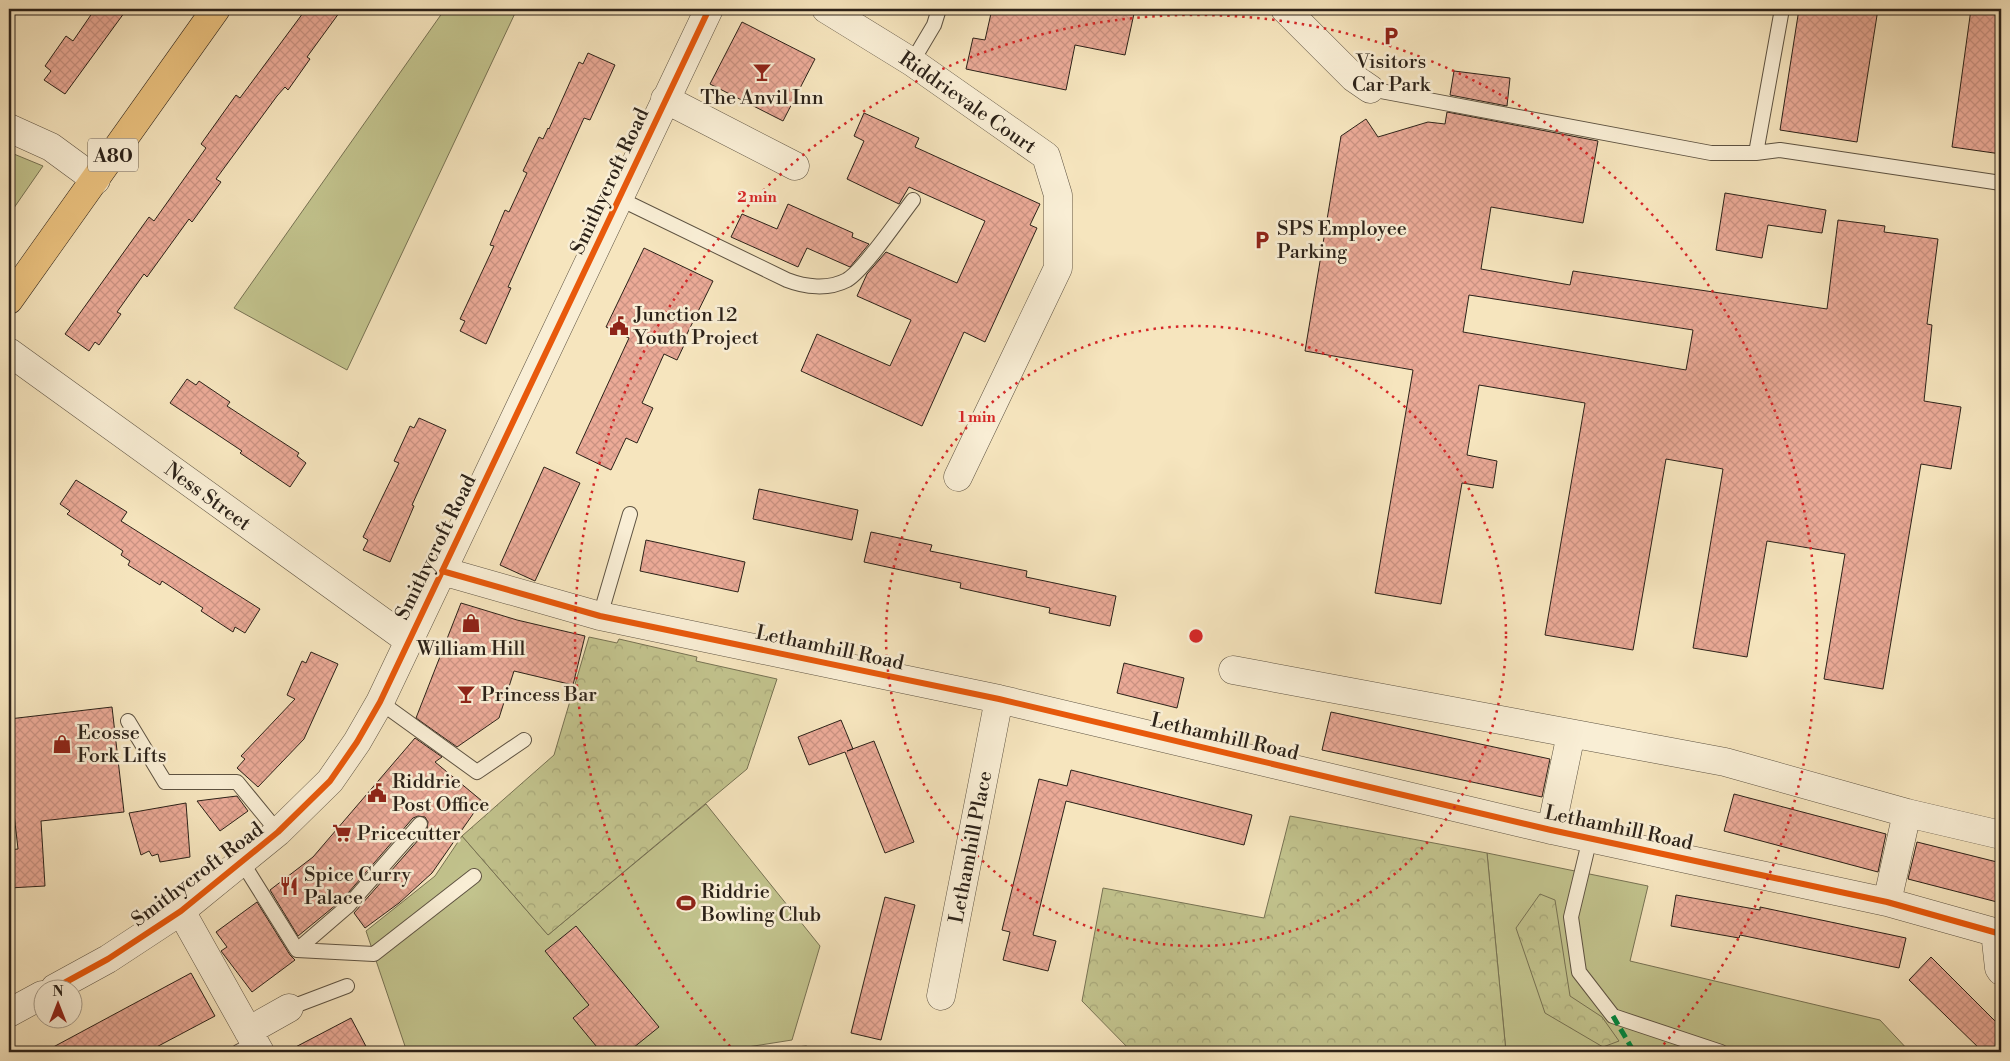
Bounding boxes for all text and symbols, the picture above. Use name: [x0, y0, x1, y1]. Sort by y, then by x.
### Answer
parking icon: Visitors Car Park: [1380, 25, 1402, 47]
street label: Riddrievale Court: [894, 47, 1041, 160]
place label: Visitors Car Park: [1352, 50, 1432, 98]
bar icon: The Anvil Inn: [751, 61, 773, 83]
place label: The Anvil Inn: [700, 86, 824, 111]
street label: Smithycroft Road: [566, 104, 655, 259]
road number: A80: [88, 138, 138, 172]
text: 2 min: [737, 188, 777, 207]
place label: SPS Employee Parking: [1277, 217, 1407, 265]
parking icon: SPS Employee Parking: [1251, 229, 1273, 251]
place label: Junction 12 Youth Project: [633, 303, 759, 351]
public building icon: Junction 12 Youth Project: [608, 315, 630, 337]
text: 1 min: [958, 408, 996, 427]
street label: Ness Street: [159, 458, 255, 537]
street label: Smithycroft Road: [390, 470, 483, 624]
shop icon: William Hill: [460, 612, 482, 634]
street label: Lethamhill Road: [753, 621, 907, 677]
centre of rings: [1187, 627, 1205, 645]
place label: William Hill: [416, 637, 525, 662]
bar icon: Princess Bar: [455, 683, 477, 705]
place label: Princess Bar: [481, 683, 597, 708]
street label: Lethamhill Road: [1148, 708, 1302, 767]
place label: Ecosse Fork Lifts: [77, 721, 167, 769]
shop icon: Ecosse Fork Lifts: [51, 733, 73, 755]
street label: Lethamhill Place: [944, 769, 998, 926]
place label: Riddrie Post Office: [392, 770, 489, 818]
public building icon: Riddrie Post Office: [366, 782, 388, 804]
street label: Lethamhill Road: [1542, 801, 1696, 857]
street label: Smithycroft Road: [127, 817, 269, 933]
supermarket icon: Pricecutter: [331, 822, 353, 844]
place label: Pricecutter: [357, 822, 461, 847]
place label: Spice Curry Palace: [304, 863, 411, 911]
restaurant icon: Spice Curry Palace: [278, 875, 300, 897]
place label: Riddrie Bowling Club: [700, 880, 821, 928]
sports icon: Riddrie Bowling Club: [675, 892, 697, 914]
north arrow: [32, 978, 82, 1028]
text: N: [52, 983, 64, 1001]

